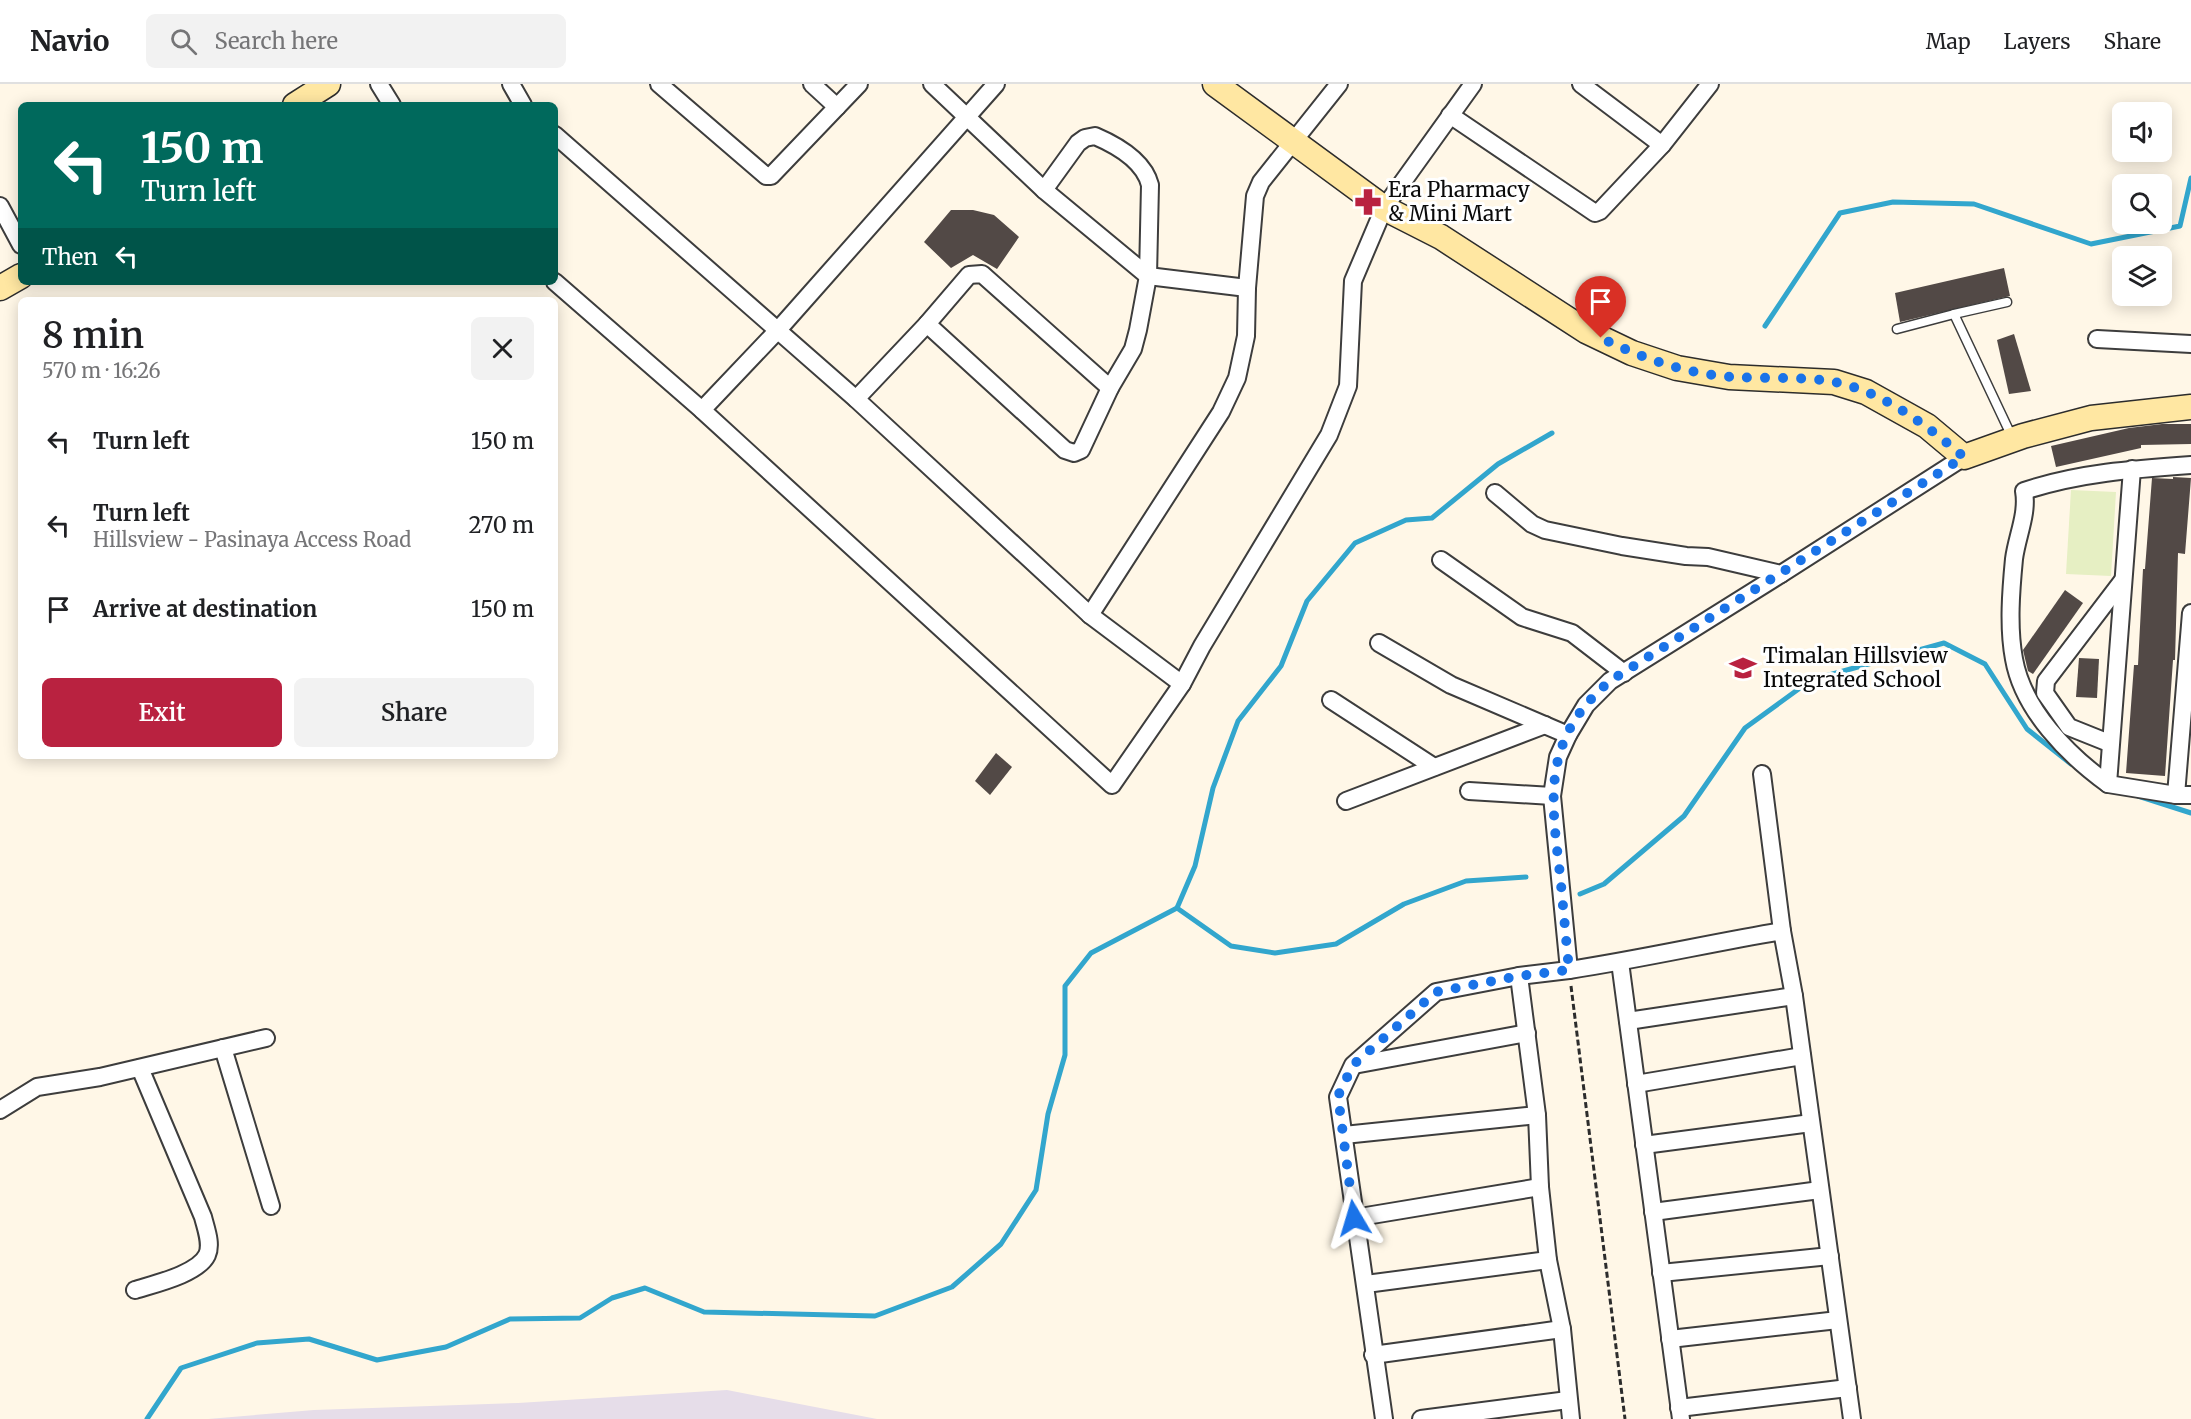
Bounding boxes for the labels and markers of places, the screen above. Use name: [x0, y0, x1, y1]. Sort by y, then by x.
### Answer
place label: Era Pharmacy & Mini Mart: [1388, 176, 1530, 227]
pharmacy icon: Era Pharmacy & Mini Mart: [1353, 187, 1383, 217]
pin: [1575, 276, 1626, 338]
place label: Timalan Hillsview Integrated School: [1763, 642, 1948, 693]
school or university icon: Timalan Hillsview Integrated School: [1728, 653, 1758, 683]

